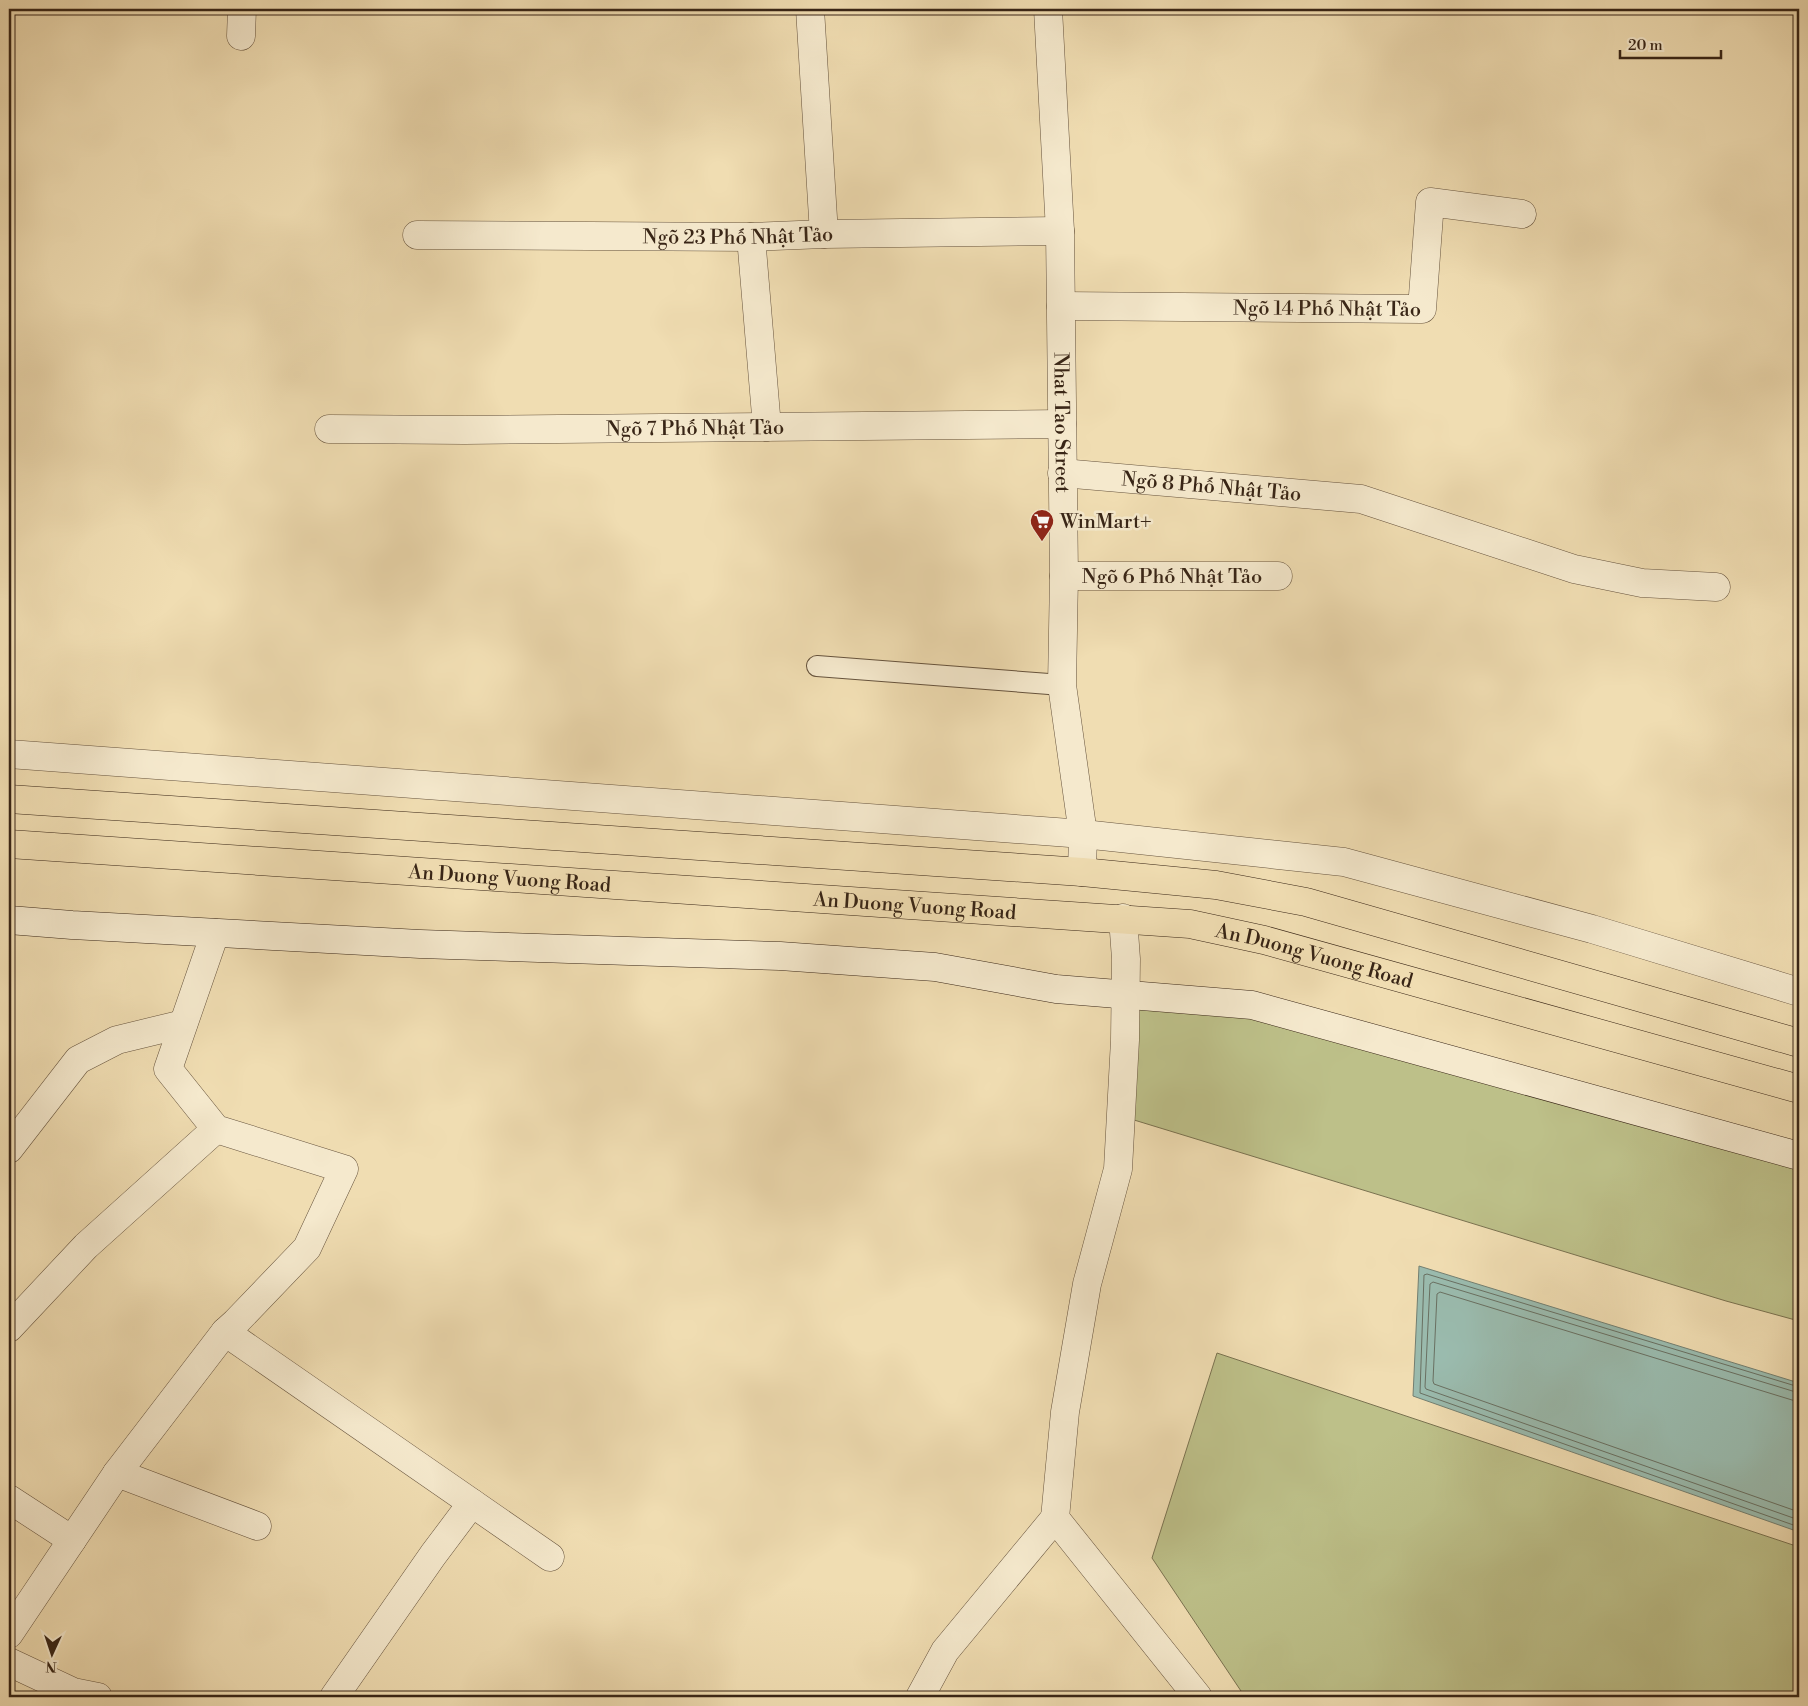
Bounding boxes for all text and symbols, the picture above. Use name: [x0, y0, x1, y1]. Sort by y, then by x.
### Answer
scale bar: [1620, 28, 1722, 60]
text: 20 m: [1628, 36, 1663, 55]
street label: Ngõ 23 Phố Nhật Tảo: [643, 223, 833, 251]
street label: Ngõ 14 Phố Nhật Tảo: [1233, 296, 1421, 323]
street label: Nhat Tao Street: [1047, 352, 1074, 493]
street label: Ngõ 7 Phố Nhật Tảo: [606, 416, 784, 443]
street label: Ngõ 8 Phố Nhật Tảo: [1120, 467, 1302, 508]
supermarket icon: WinMart+: [1029, 508, 1055, 542]
place label: WinMart+: [1059, 510, 1152, 535]
street label: Ngõ 6 Phố Nhật Tảo: [1082, 565, 1262, 590]
street label: An Duong Vuong Road: [407, 860, 613, 899]
street label: An Duong Vuong Road: [812, 887, 1018, 926]
street label: An Duong Vuong Road: [1212, 919, 1416, 995]
north arrow: [28, 1628, 78, 1678]
text: N: [45, 1657, 57, 1675]

